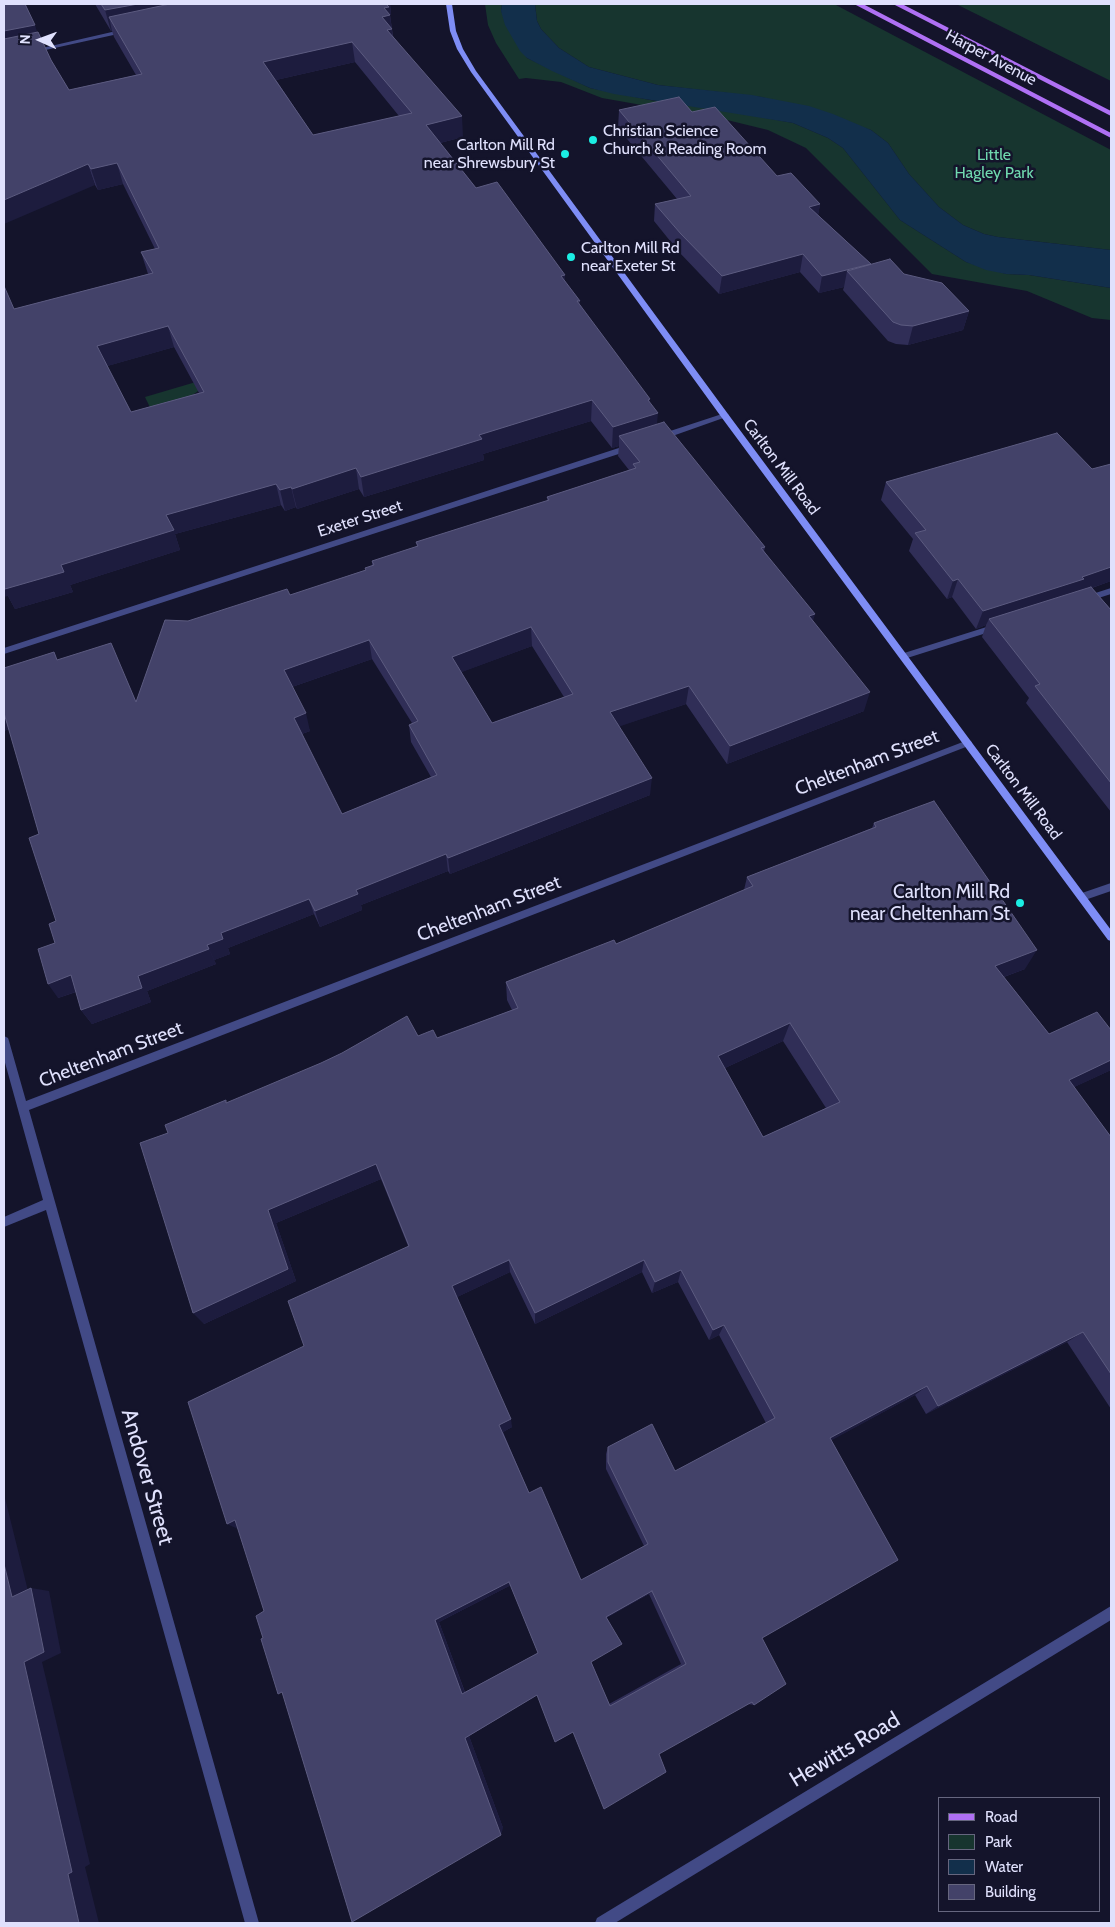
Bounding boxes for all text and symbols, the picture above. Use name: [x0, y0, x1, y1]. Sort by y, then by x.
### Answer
north arrow: [15, 15, 65, 65]
street label: Harper Avenue: [942, 26, 1040, 90]
text: N: [16, 34, 34, 45]
place label: Christian Science Church & Reading Room: [603, 121, 767, 159]
marker: Christian Science Church & Reading Room: [587, 134, 599, 146]
place label: Carlton Mill Rd near Shrewsbury St: [424, 135, 555, 173]
park label: Little Hagley Park: [954, 145, 1034, 183]
marker: Carlton Mill Rd near Shrewsbury St: [559, 148, 571, 160]
place label: Carlton Mill Rd near Exeter St: [581, 238, 680, 276]
marker: Carlton Mill Rd near Exeter St: [565, 251, 577, 263]
street label: Carlton Mill Road: [739, 415, 823, 519]
street label: Exeter Street: [315, 496, 405, 542]
street label: Cheltenham Street: [792, 725, 942, 801]
street label: Carlton Mill Road: [981, 740, 1065, 844]
street label: Cheltenham Street: [414, 871, 564, 947]
place label: Carlton Mill Rd near Cheltenham St: [850, 881, 1010, 925]
marker: Carlton Mill Rd near Cheltenham St: [1014, 897, 1026, 909]
street label: Cheltenham Street: [36, 1017, 186, 1093]
street label: Andover Street: [115, 1406, 179, 1548]
street label: Hewitts Road: [785, 1707, 905, 1793]
legend: [938, 1797, 1100, 1912]
text: Road: [985, 1808, 1018, 1826]
text: Park: [985, 1833, 1012, 1851]
text: Water: [985, 1858, 1023, 1876]
text: Building: [985, 1883, 1036, 1901]

